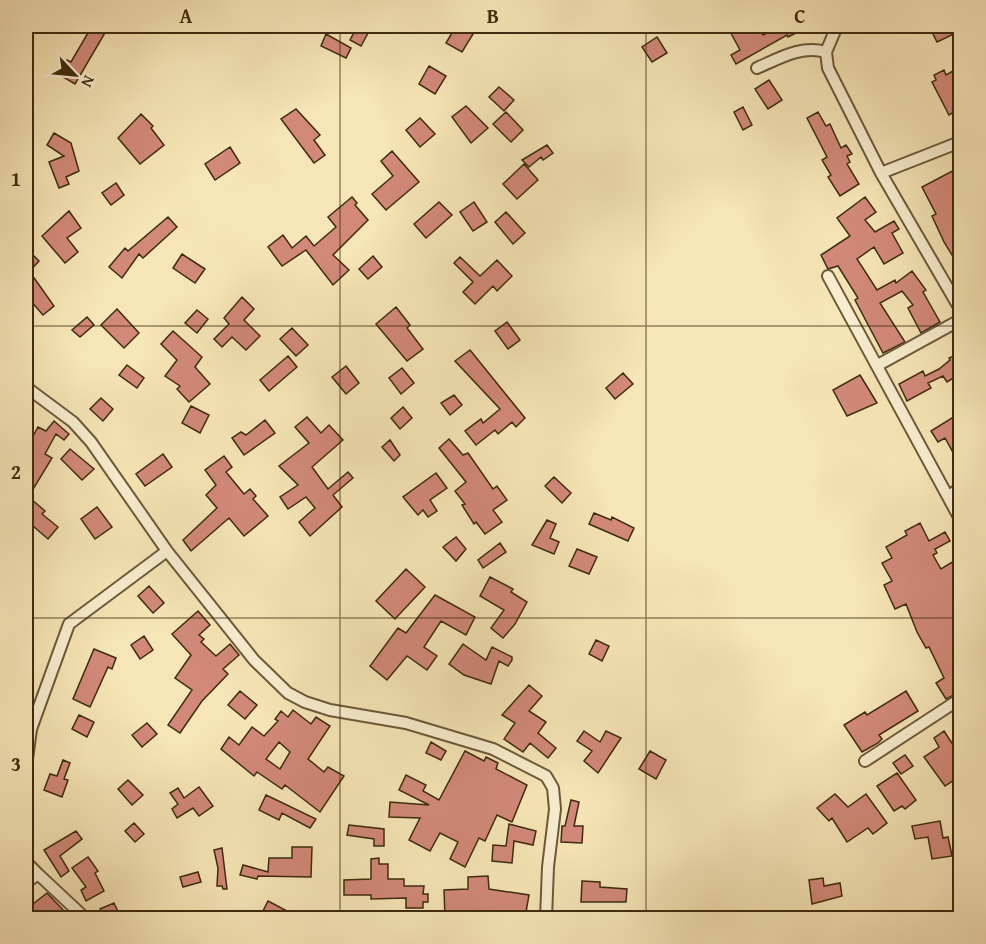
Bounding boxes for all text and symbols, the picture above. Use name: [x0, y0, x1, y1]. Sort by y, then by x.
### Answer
text: A: [180, 1, 193, 30]
text: B: [487, 1, 499, 30]
text: C: [794, 1, 806, 30]
north arrow: [45, 45, 105, 105]
text: N: [75, 72, 102, 92]
text: 1: [11, 164, 21, 193]
text: 2: [11, 457, 21, 486]
text: 3: [11, 749, 21, 778]

